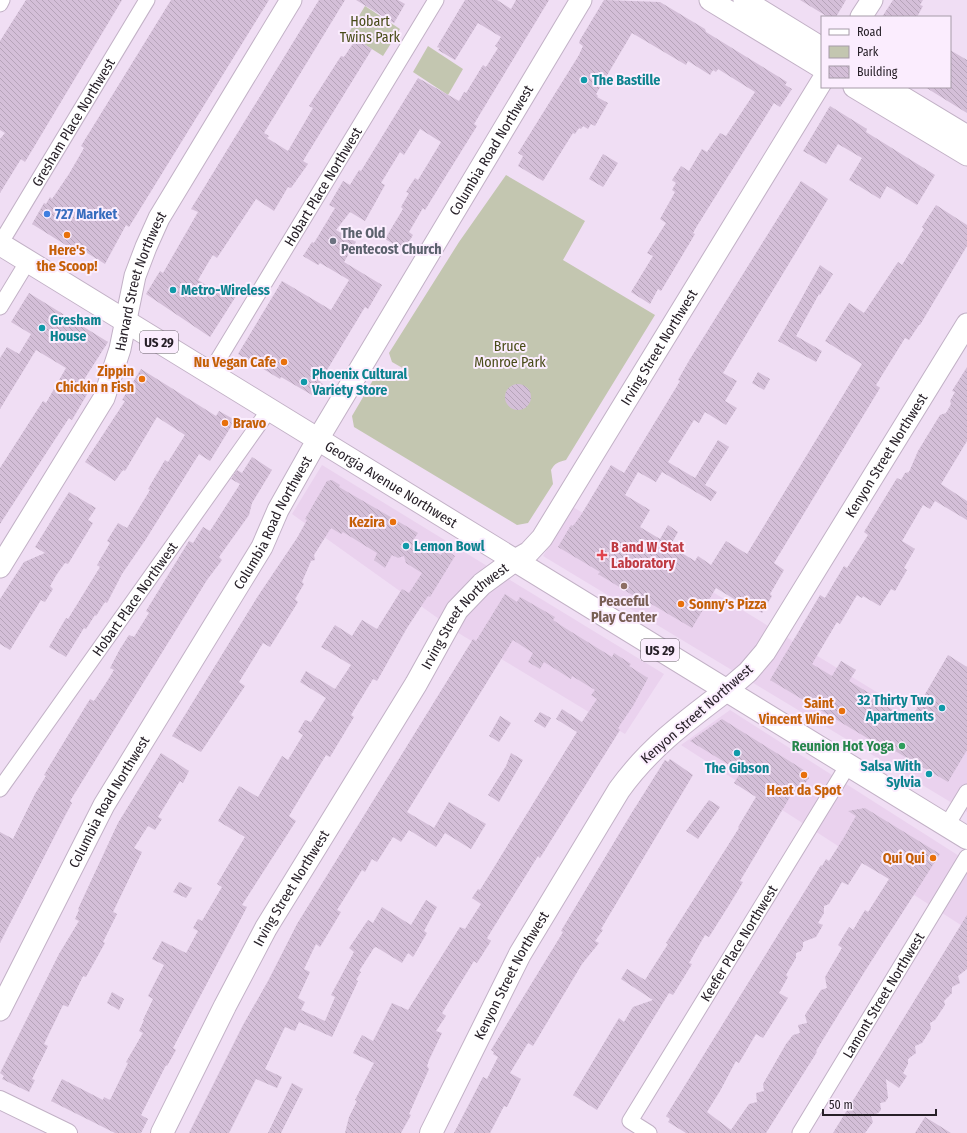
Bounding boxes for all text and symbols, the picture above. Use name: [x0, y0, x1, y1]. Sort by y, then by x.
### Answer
park label: Hobart Twins Park: [340, 13, 401, 46]
legend: [821, 16, 951, 88]
text: Road: [857, 25, 882, 39]
text: Park: [857, 45, 879, 59]
street label: Gresham Place Northwest: [28, 55, 119, 190]
text: Building: [857, 65, 898, 79]
place label: The Bastille: [592, 72, 660, 89]
marker: The Bastille: [579, 75, 589, 85]
street label: Columbia Road Northwest: [446, 81, 537, 218]
street label: Hobart Place Northwest: [280, 124, 366, 249]
place label: 727 Market: [55, 206, 118, 223]
street label: Harvard Street Northwest: [111, 208, 170, 352]
marker: 727 Market: [42, 209, 52, 219]
place label: The Old Pentecost Church: [341, 225, 442, 258]
marker: Here's the Scoop!: [62, 230, 72, 240]
marker: The Old Pentecost Church: [328, 236, 338, 246]
place label: Here's the Scoop!: [36, 242, 98, 275]
place label: Metro-Wireless: [181, 282, 270, 299]
marker: Metro-Wireless: [168, 285, 178, 295]
street label: Irving Street Northwest: [617, 286, 701, 408]
place label: Gresham House: [50, 312, 102, 345]
marker: Gresham House: [37, 323, 47, 333]
road number: US 29: [140, 331, 178, 353]
park label: Bruce Monroe Park: [474, 338, 546, 371]
place label: Nu Vegan Cafe: [194, 354, 276, 371]
marker: Nu Vegan Cafe: [279, 357, 289, 367]
place label: Zippin Chickin n Fish: [56, 363, 134, 396]
place label: Phoenix Cultural Variety Store: [311, 366, 408, 399]
marker: Zippin Chickin n Fish: [137, 374, 147, 384]
marker: Phoenix Cultural Variety Store: [299, 377, 309, 387]
street label: Kenyon Street Northwest: [841, 390, 931, 520]
place label: Bravo: [233, 415, 267, 432]
marker: Bravo: [220, 418, 230, 428]
street label: Georgia Avenue Northwest: [322, 437, 461, 532]
street label: Columbia Road Northwest: [230, 453, 315, 592]
place label: Kezira: [349, 514, 385, 531]
marker: Kezira: [388, 517, 398, 527]
street label: Hobart Place Northwest: [89, 538, 181, 659]
place label: Lemon Bowl: [414, 538, 485, 555]
place label: B and W Stat Laboratory: [611, 539, 685, 572]
marker: Lemon Bowl: [401, 541, 411, 551]
marker: B and W Stat Laboratory: [596, 549, 608, 561]
street label: Irving Street Northwest: [417, 559, 512, 672]
marker: Peaceful Play Center: [619, 581, 629, 591]
place label: Peaceful Play Center: [591, 593, 658, 626]
place label: Sonny's Pizza: [689, 596, 767, 613]
marker: Sonny's Pizza: [676, 599, 686, 609]
road number: US 29: [641, 639, 679, 661]
street label: Kenyon Street Northwest: [638, 661, 757, 767]
place label: 32 Thirty Two Apartments: [856, 692, 935, 725]
place label: Saint Vincent Wine: [758, 695, 835, 728]
marker: 32 Thirty Two Apartments: [937, 703, 947, 713]
marker: Saint Vincent Wine: [837, 706, 847, 716]
street label: Columbia Road Northwest: [65, 732, 153, 871]
place label: Reunion Hot Yoga: [792, 738, 894, 755]
marker: Reunion Hot Yoga: [897, 741, 907, 751]
marker: The Gibson: [732, 748, 742, 758]
place label: Salsa With Sylvia: [860, 758, 921, 791]
place label: The Gibson: [705, 760, 769, 777]
marker: Salsa With Sylvia: [924, 769, 934, 779]
marker: Heat da Spot: [799, 770, 809, 780]
place label: Heat da Spot: [767, 782, 843, 799]
street label: Irving Street Northwest: [250, 827, 333, 949]
place label: Qui Qui: [883, 850, 925, 867]
marker: Qui Qui: [928, 853, 938, 863]
street label: Keefer Place Northwest: [697, 881, 781, 1004]
street label: Kenyon Street Northwest: [470, 908, 553, 1042]
street label: Lamont Street Northwest: [839, 929, 928, 1061]
scale bar: [823, 1091, 936, 1117]
text: 50 m: [829, 1098, 853, 1112]

